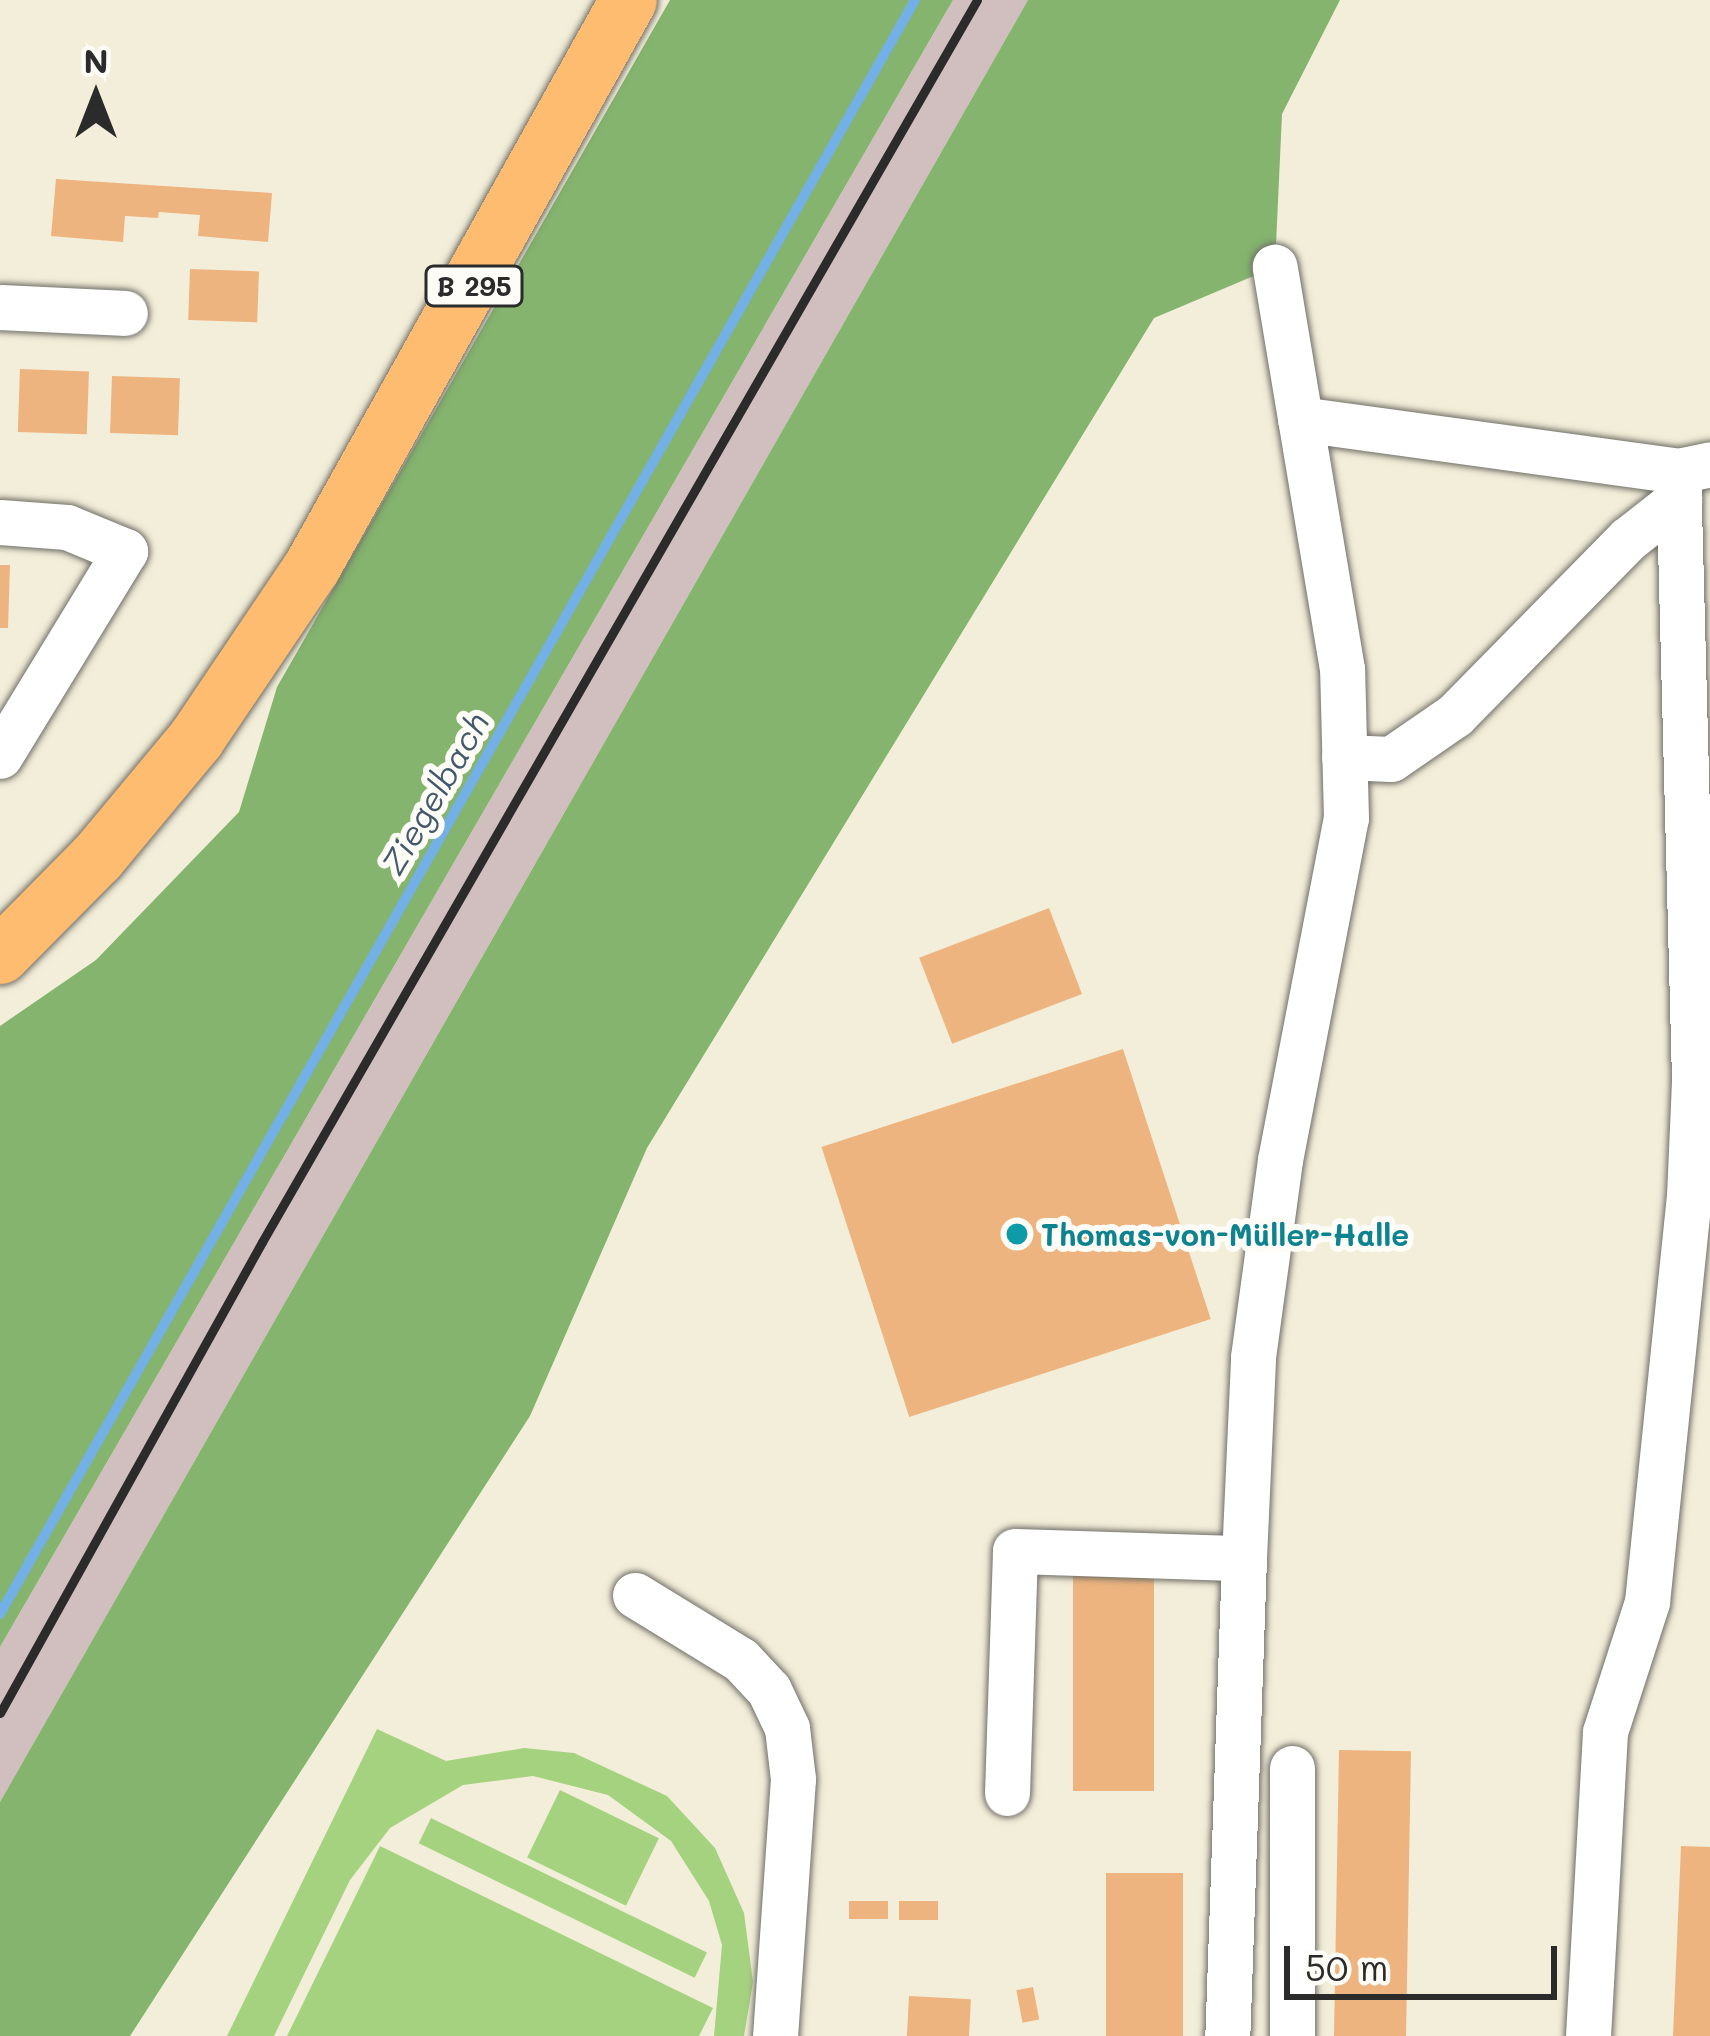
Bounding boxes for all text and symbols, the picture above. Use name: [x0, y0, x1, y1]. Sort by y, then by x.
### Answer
north arrow: [36, 36, 156, 156]
text: N: [83, 38, 109, 81]
road number: B 295: [423, 265, 525, 307]
water label: Ziegelbach: [372, 705, 496, 881]
place label: Thomas-von-Müller-Halle: [1041, 1216, 1409, 1252]
marker: Thomas-von-Müller-Halle: [1004, 1221, 1030, 1247]
scale bar: [1290, 1922, 1563, 1996]
text: 50 m: [1305, 1943, 1388, 1990]

